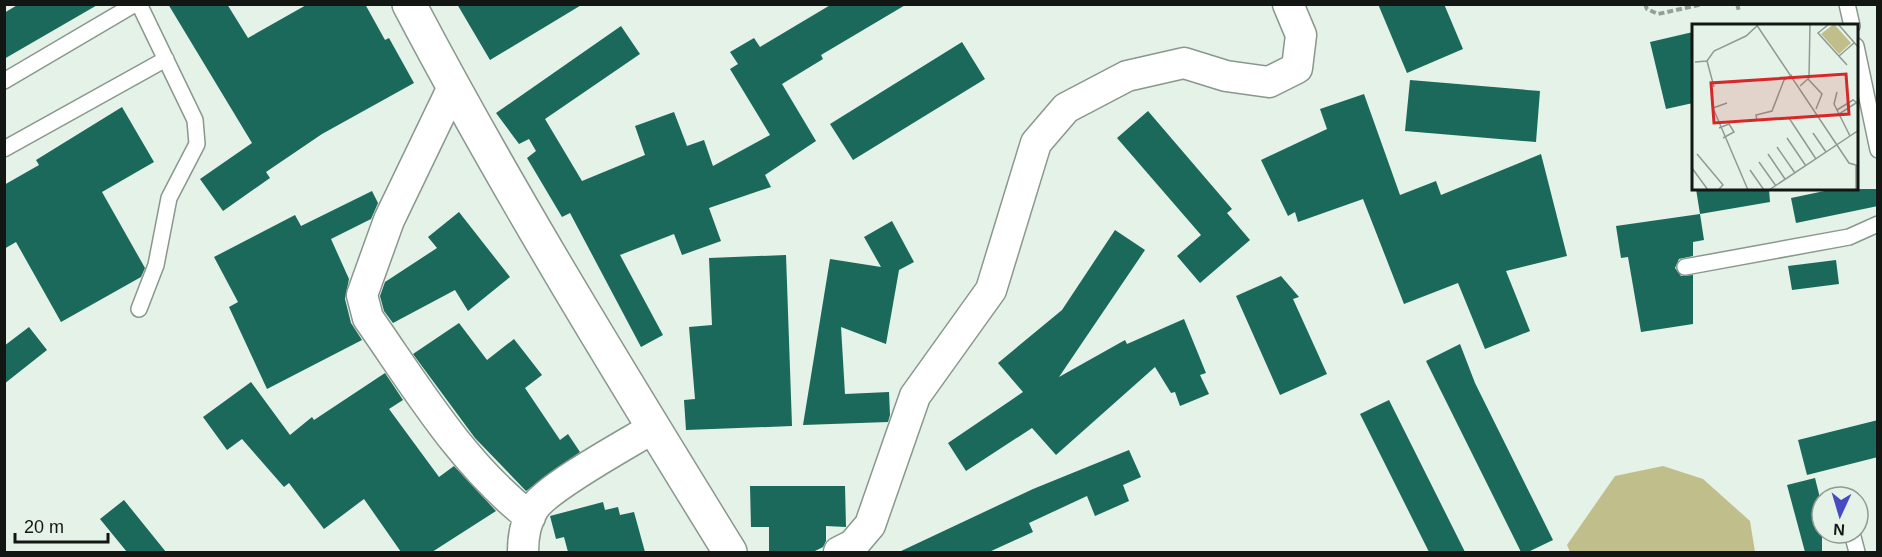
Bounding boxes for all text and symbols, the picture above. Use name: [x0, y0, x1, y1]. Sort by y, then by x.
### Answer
inset map: [1692, 24, 1858, 190]
north arrow: [1810, 485, 1870, 545]
scale bar: [15, 506, 108, 544]
text: 20 m: [24, 517, 64, 537]
text: N: [1833, 521, 1845, 538]

